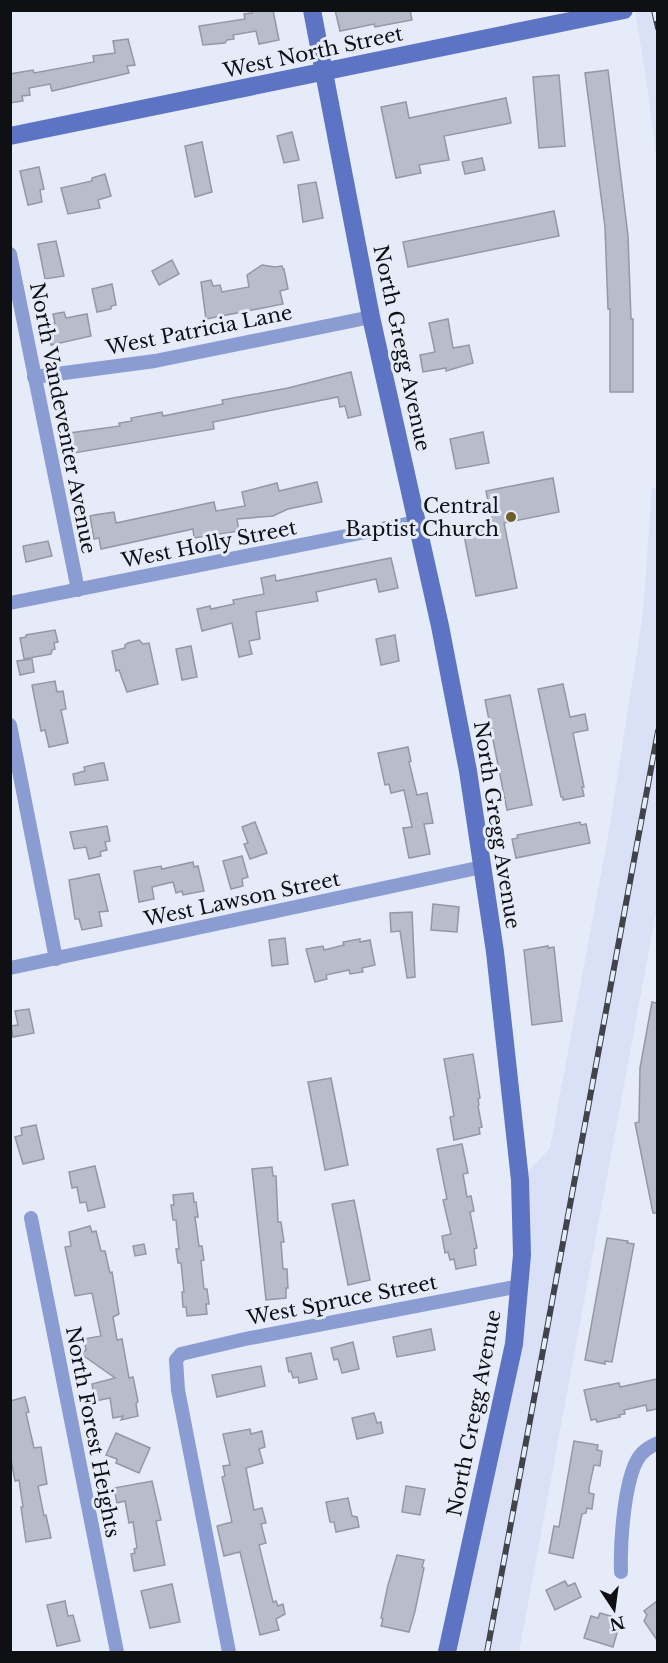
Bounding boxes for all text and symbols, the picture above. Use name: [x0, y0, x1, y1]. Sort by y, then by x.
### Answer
street label: West North Street: [220, 21, 405, 83]
street label: North Gregg Avenue: [368, 243, 436, 453]
street label: North Vandeventer Avenue: [25, 280, 101, 556]
street label: West Patricia Lane: [103, 300, 294, 360]
place label: Central Baptist Church: [345, 494, 499, 541]
marker: Central Baptist Church: [504, 510, 518, 524]
street label: West Holly Street: [118, 515, 299, 573]
street label: North Gregg Avenue: [469, 719, 525, 931]
street label: West Lawson Street: [141, 866, 343, 932]
street label: West Spruce Street: [244, 1270, 440, 1330]
street label: North Gregg Avenue: [442, 1308, 506, 1518]
street label: North Forest Heights: [61, 1324, 125, 1540]
north arrow: [584, 1579, 644, 1639]
text: N: [608, 1612, 627, 1635]

